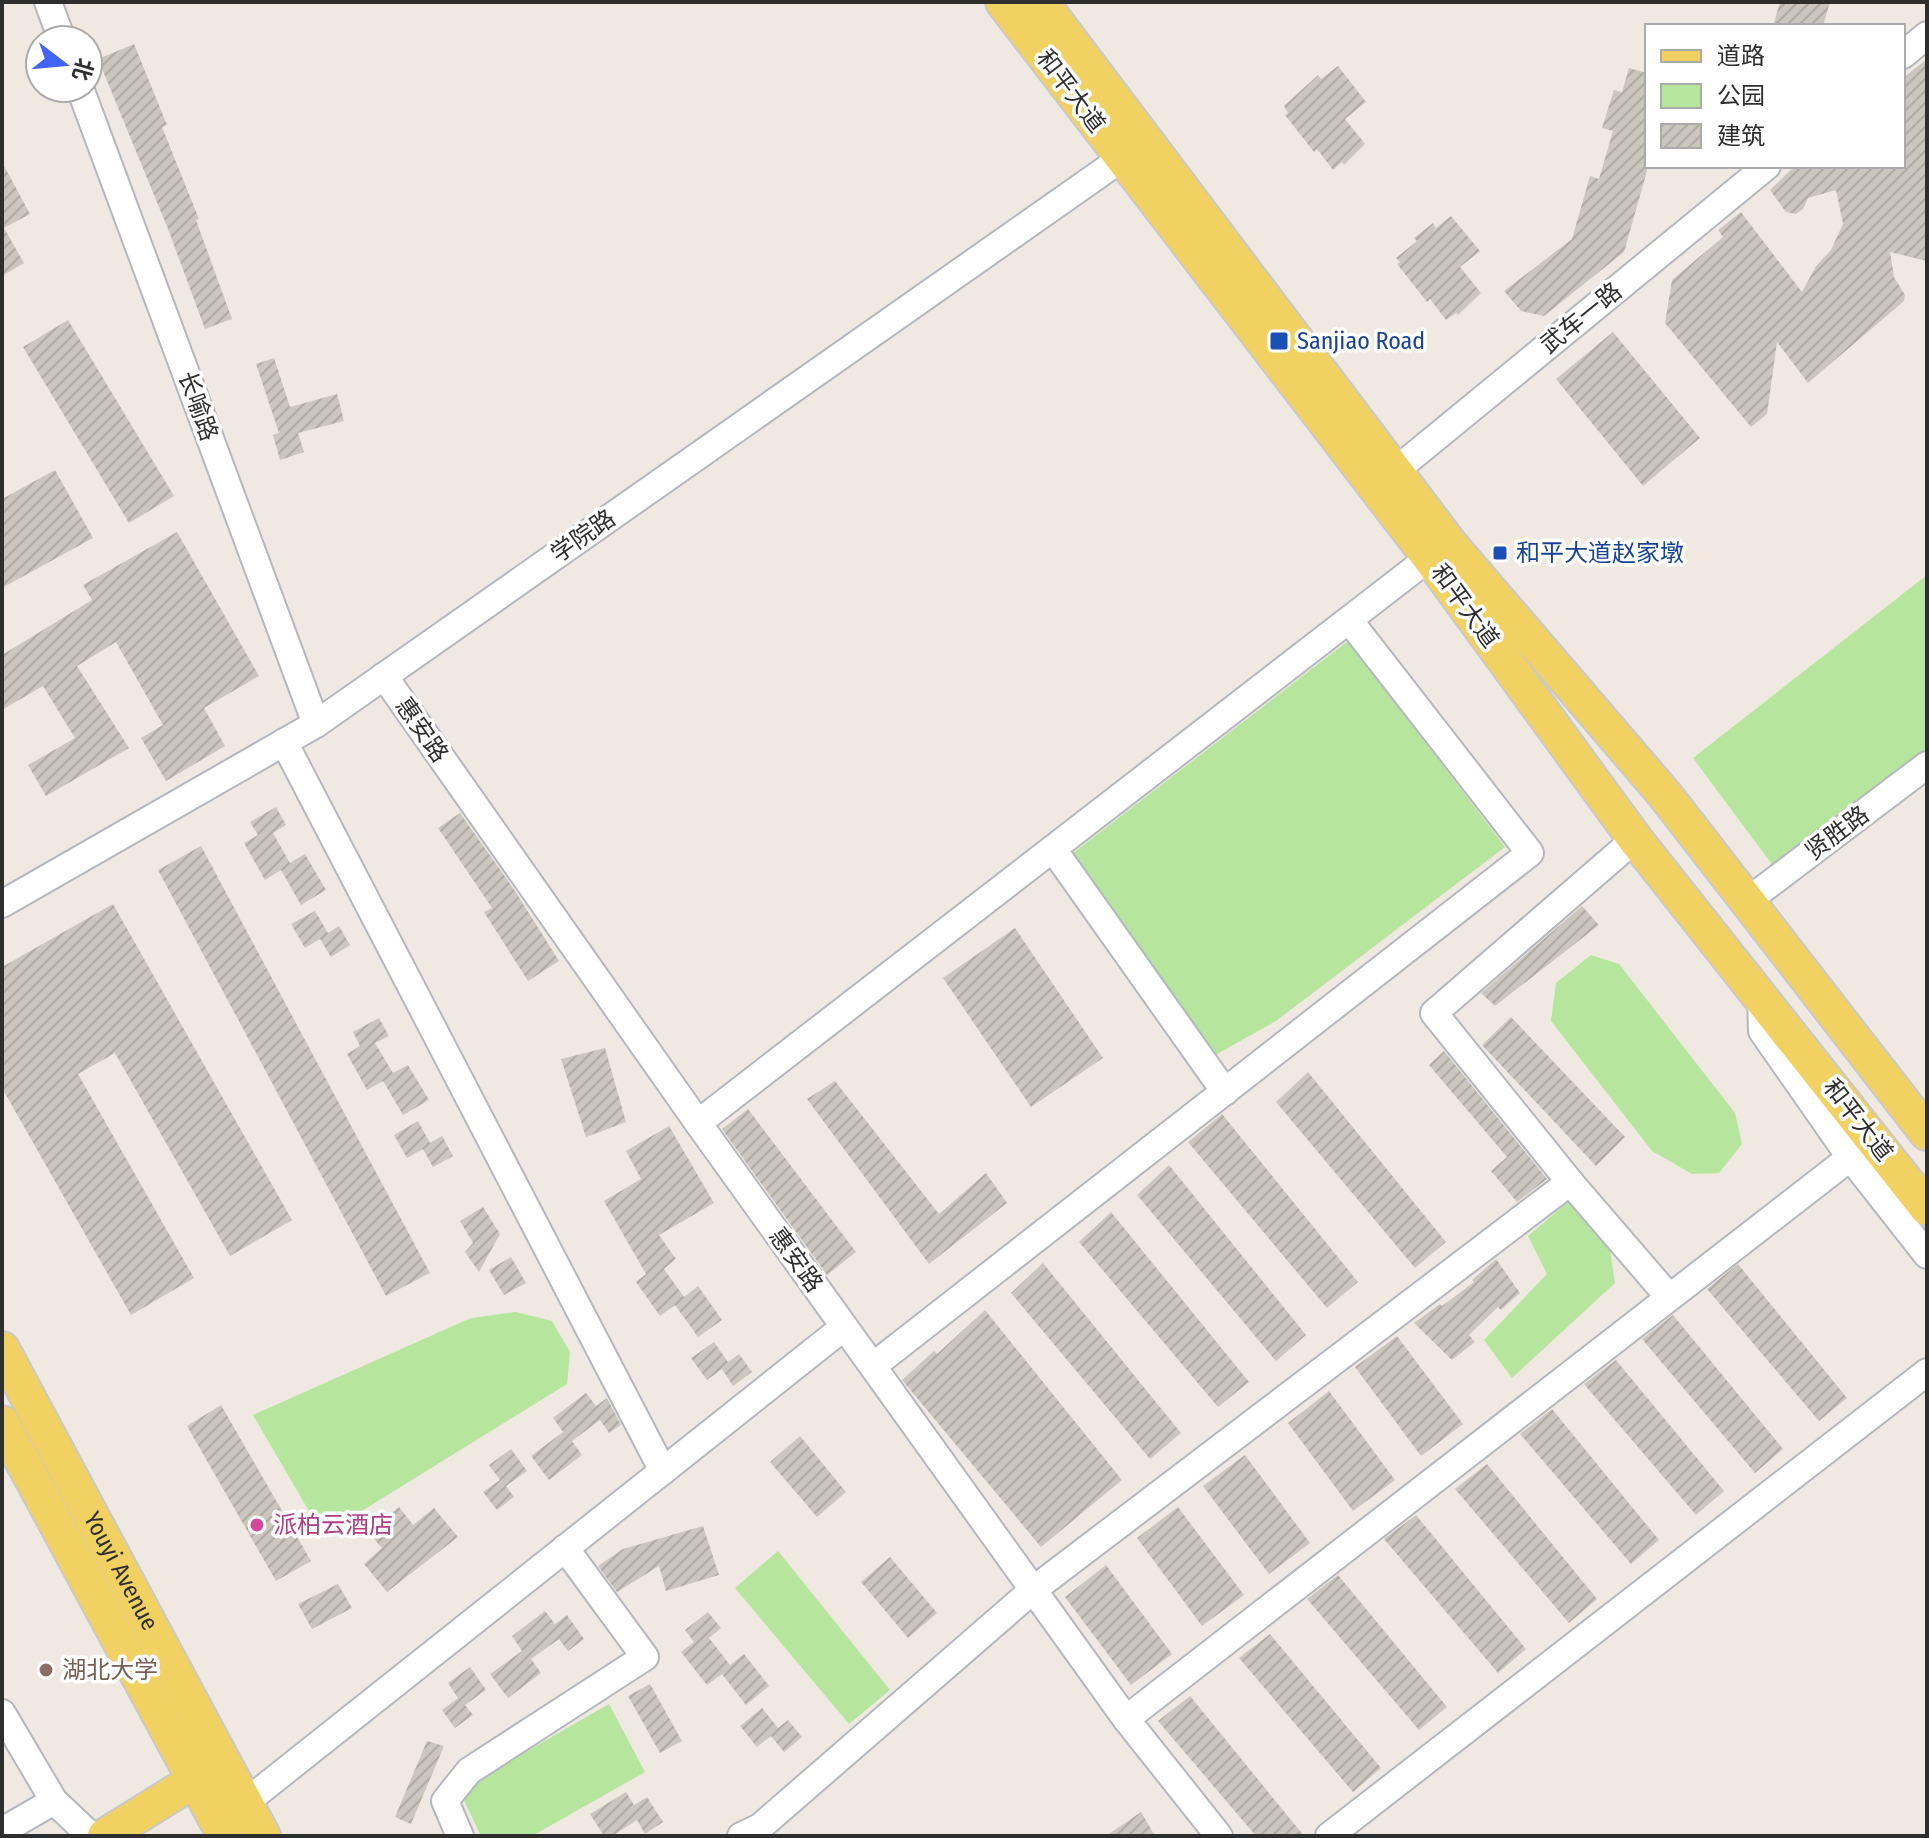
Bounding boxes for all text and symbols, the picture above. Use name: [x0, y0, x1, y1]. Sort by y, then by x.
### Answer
north arrow: [24, 24, 104, 104]
legend: [1645, 24, 1905, 168]
text: 道路: [1717, 42, 1765, 70]
street label: 和平大道: [1031, 44, 1111, 138]
text: 北: [67, 55, 99, 84]
text: 公园: [1717, 82, 1765, 110]
text: 建筑: [1717, 122, 1765, 150]
street label: 武车一路: [1535, 277, 1627, 359]
place label: Sanjiao Road: [1297, 327, 1425, 355]
marker: Sanjiao Road: [1268, 330, 1290, 352]
street label: 长喻路: [173, 367, 223, 445]
street label: 学院路: [545, 504, 621, 568]
place label: 和平大道赵家墩: [1516, 539, 1684, 567]
marker: 和平大道赵家墩: [1491, 544, 1509, 562]
street label: 和平大道: [1425, 559, 1505, 653]
street label: 惠安路: [390, 692, 454, 768]
street label: 贤胜路: [1800, 800, 1874, 866]
street label: 和平大道: [1817, 1074, 1899, 1166]
street label: 惠安路: [764, 1223, 828, 1297]
street label: Youyi Avenue: [78, 1507, 164, 1635]
place label: 派柏云酒店: [273, 1511, 393, 1539]
marker: 派柏云酒店: [248, 1516, 266, 1534]
place label: 湖北大学: [62, 1656, 158, 1684]
marker: 湖北大学: [37, 1661, 55, 1679]

